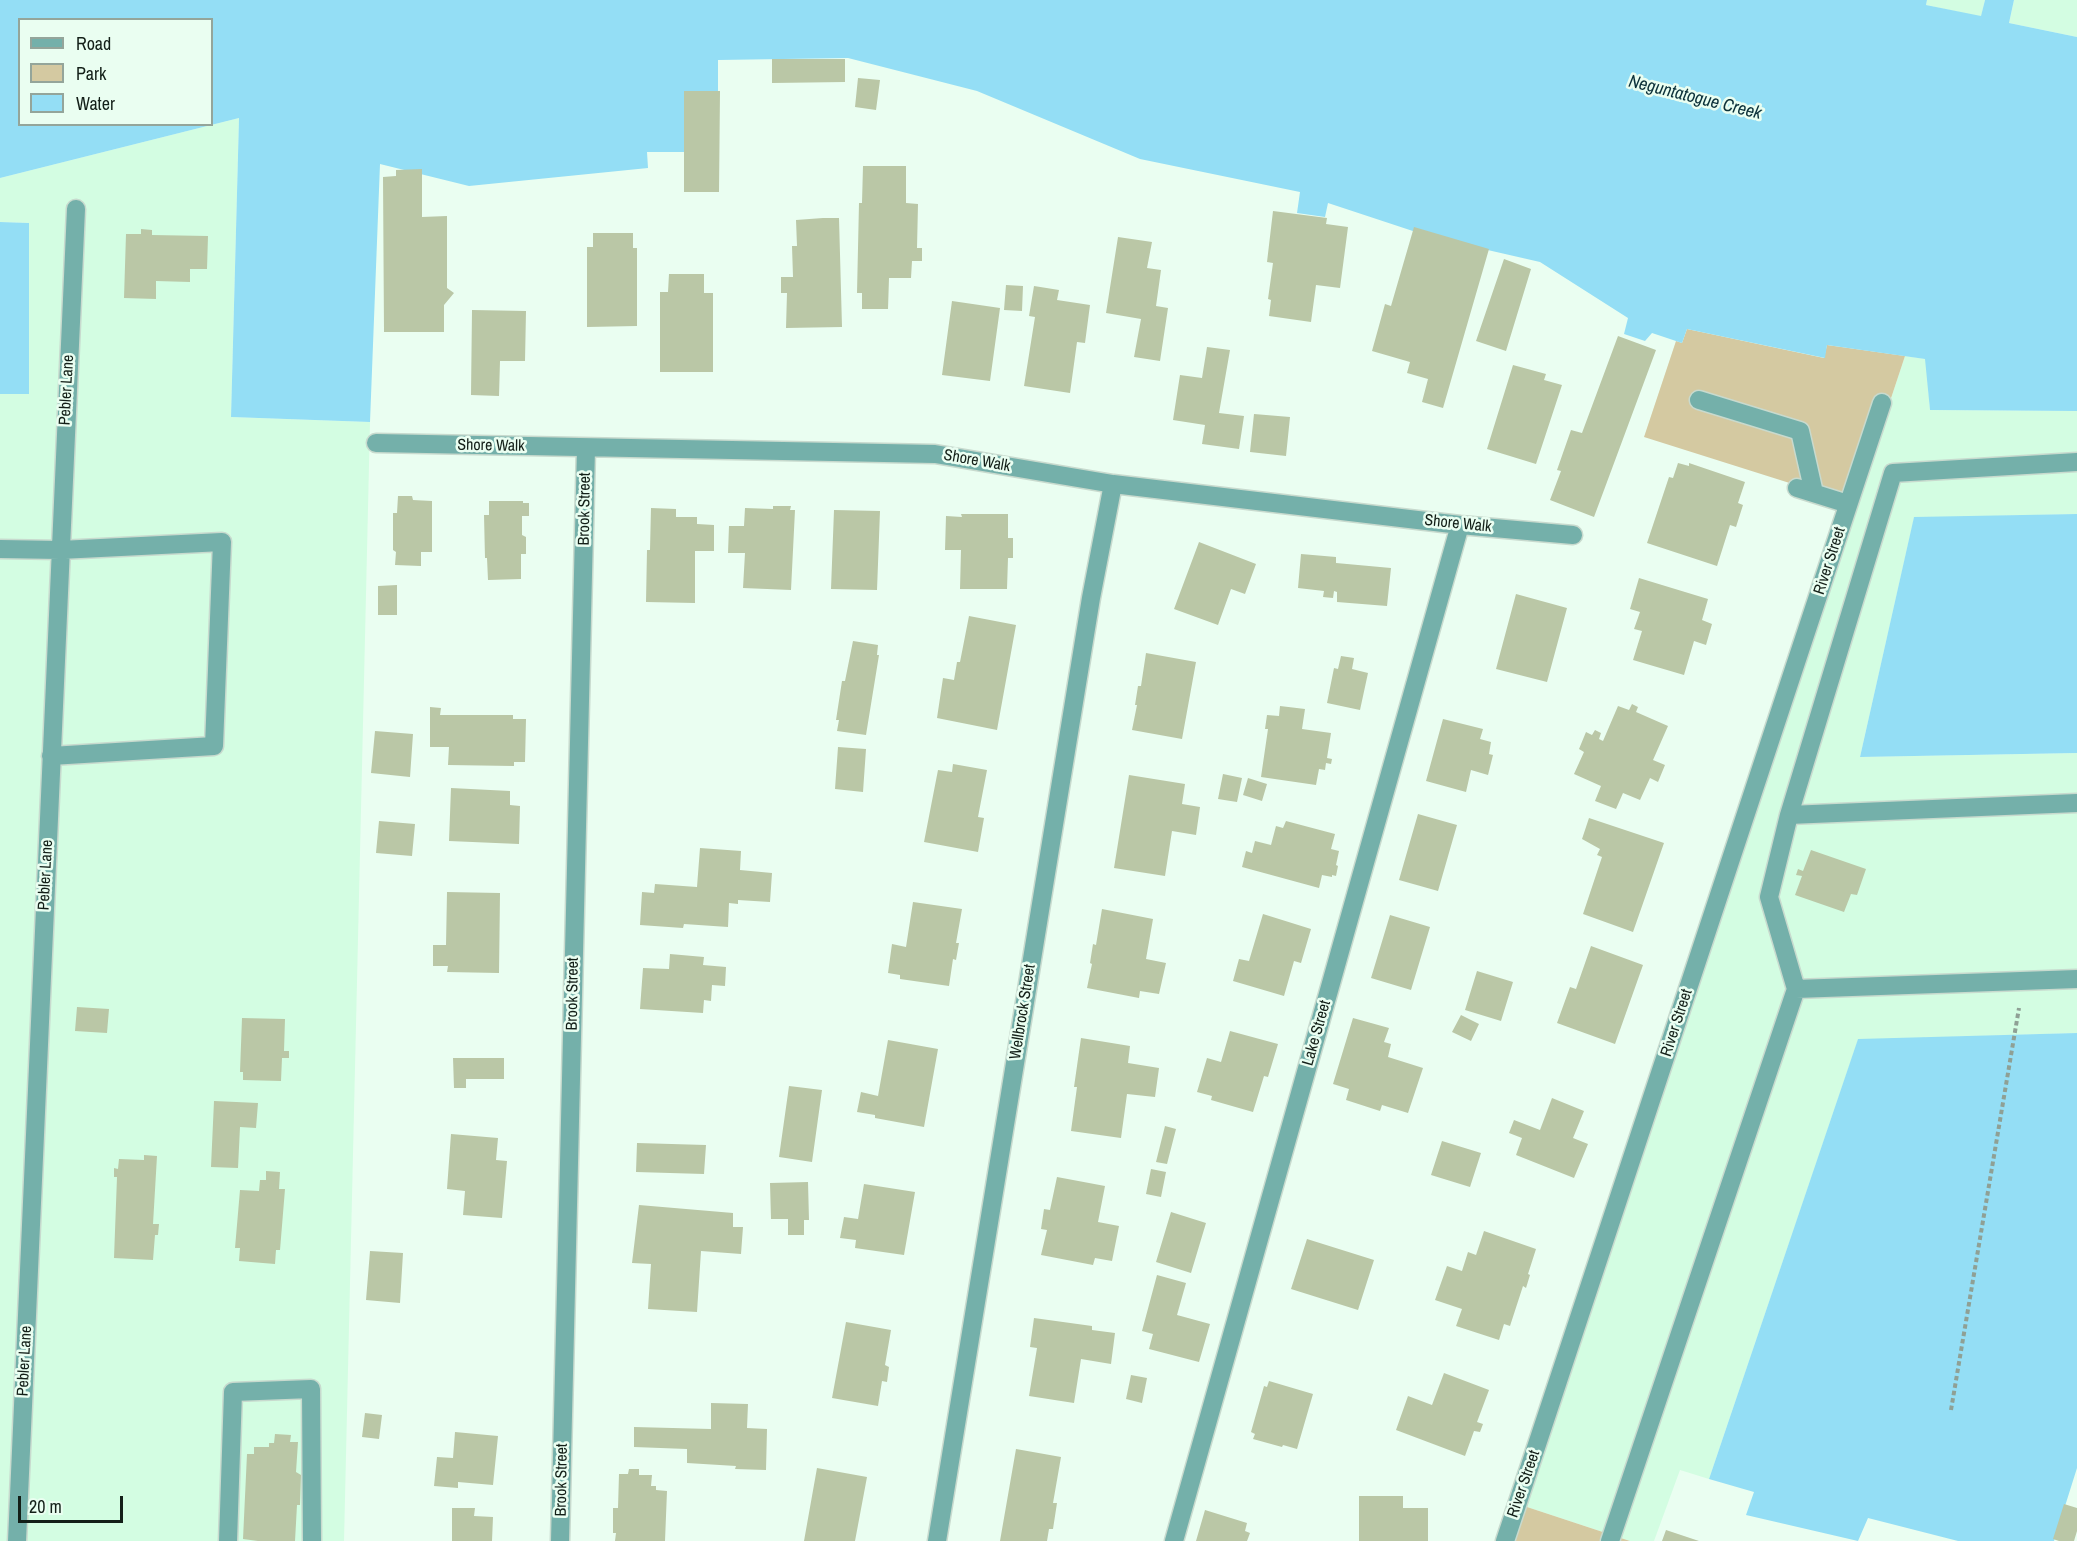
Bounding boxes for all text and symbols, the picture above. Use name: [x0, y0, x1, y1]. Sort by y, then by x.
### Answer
legend: [18, 18, 213, 126]
text: Road: [76, 31, 111, 56]
text: Park: [76, 61, 106, 86]
water label: Neguntatogue Creek: [1626, 71, 1764, 125]
text: Water: [76, 91, 115, 116]
street label: Pebler Lane: [56, 354, 78, 426]
street label: Shore Walk: [457, 436, 525, 456]
street label: Shore Walk: [942, 446, 1012, 476]
street label: Brook Street: [575, 472, 595, 546]
street label: Shore Walk: [1424, 511, 1492, 537]
street label: River Street: [1810, 525, 1850, 597]
street label: Pebler Lane: [35, 839, 57, 911]
street label: Brook Street: [563, 957, 583, 1031]
street label: Wellbrock Street: [1006, 963, 1040, 1061]
street label: River Street: [1657, 987, 1697, 1059]
street label: Lake Street: [1299, 998, 1335, 1068]
street label: Pebler Lane: [14, 1325, 36, 1397]
street label: Brook Street: [552, 1443, 572, 1517]
street label: River Street: [1504, 1448, 1544, 1520]
scale bar: [21, 1484, 126, 1522]
text: 20 m: [29, 1494, 62, 1519]

